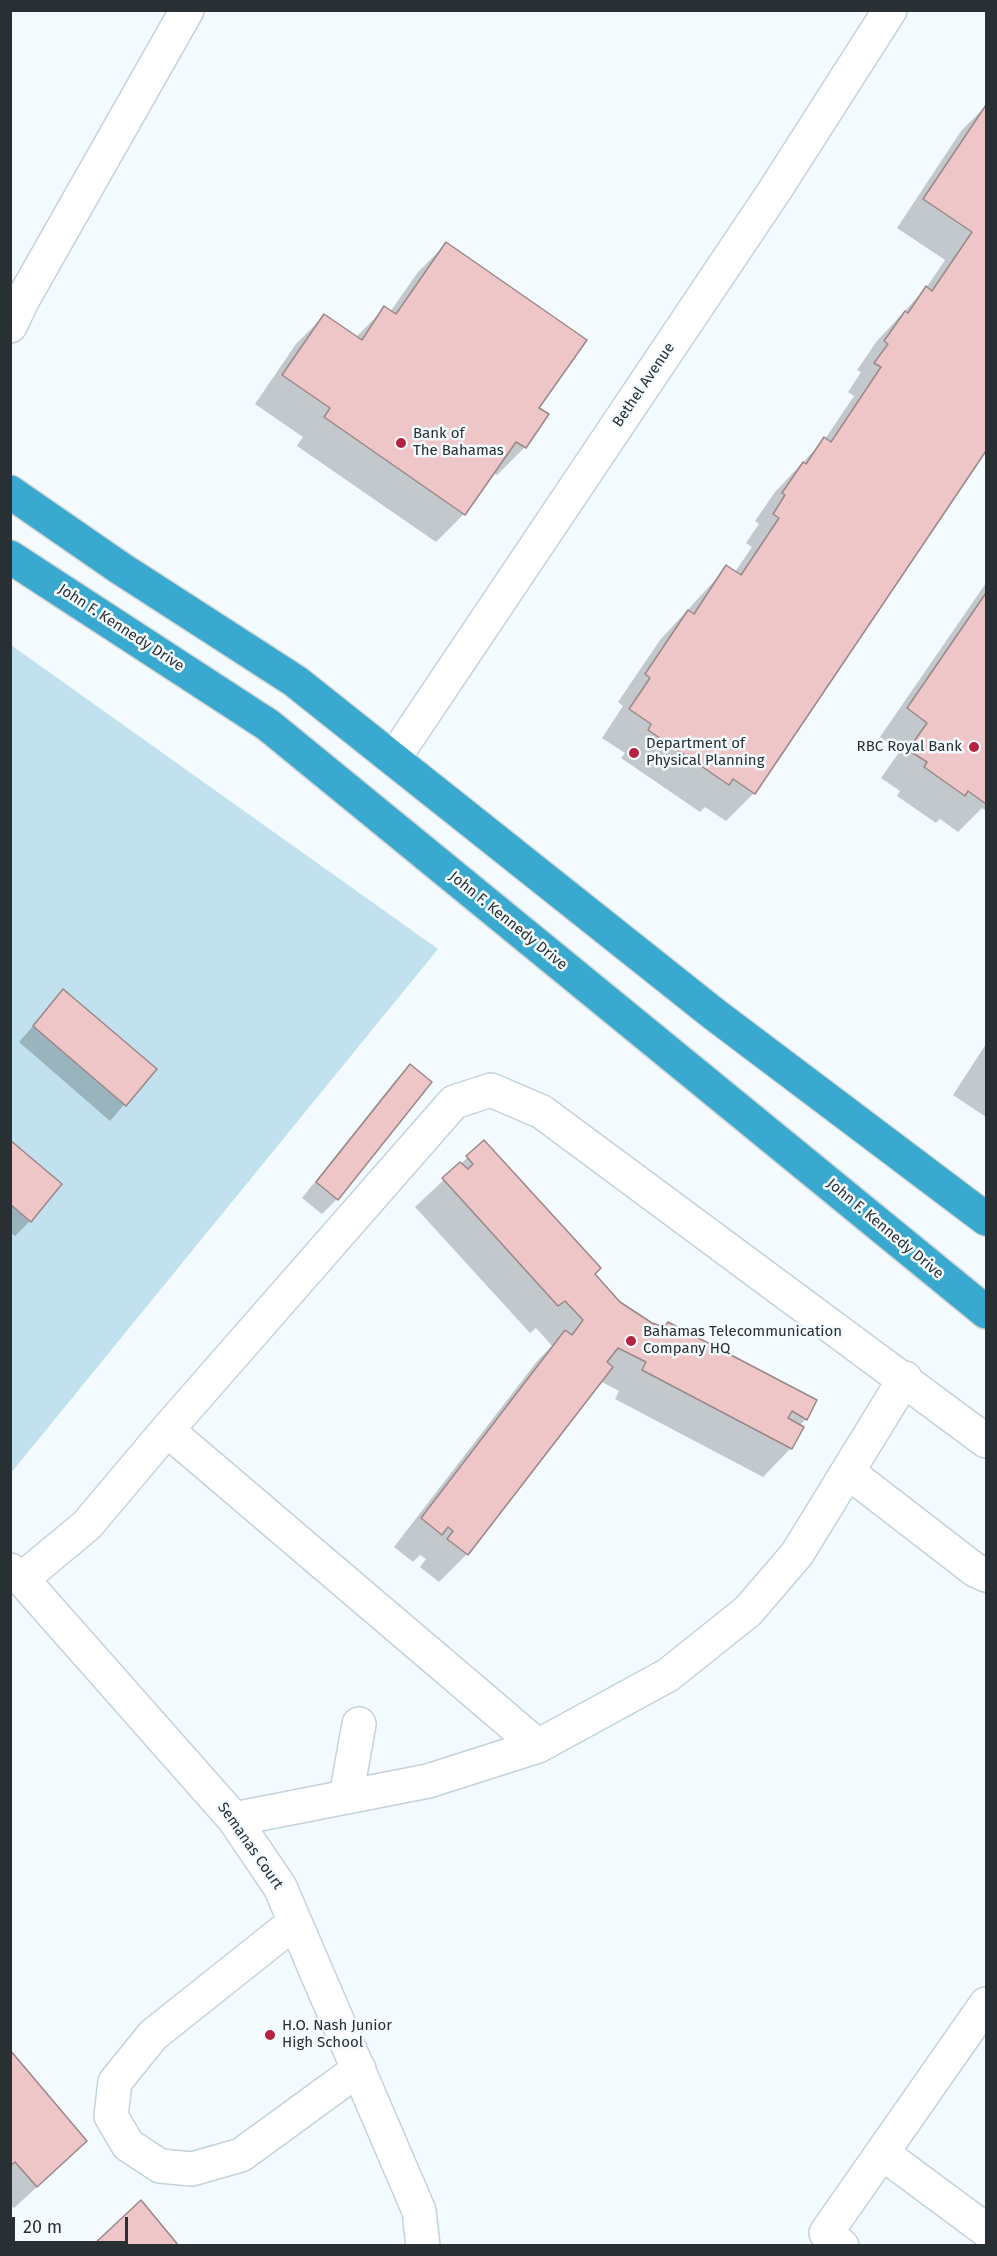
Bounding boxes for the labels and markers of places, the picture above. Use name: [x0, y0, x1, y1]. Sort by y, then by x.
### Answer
place label: Bank of The Bahamas: [413, 425, 504, 460]
marker: Bank of The Bahamas: [394, 436, 408, 450]
place label: Department of Physical Planning: [646, 735, 764, 770]
place label: RBC Royal Bank: [857, 738, 962, 756]
marker: RBC Royal Bank: [967, 740, 981, 754]
marker: Department of Physical Planning: [627, 746, 641, 760]
place label: Bahamas Telecommunication Company HQ: [643, 1323, 842, 1358]
marker: Bahamas Telecommunication Company HQ: [624, 1334, 638, 1348]
place label: H.O. Nash Junior High School: [282, 2017, 392, 2052]
marker: H.O. Nash Junior High School: [263, 2028, 277, 2042]

